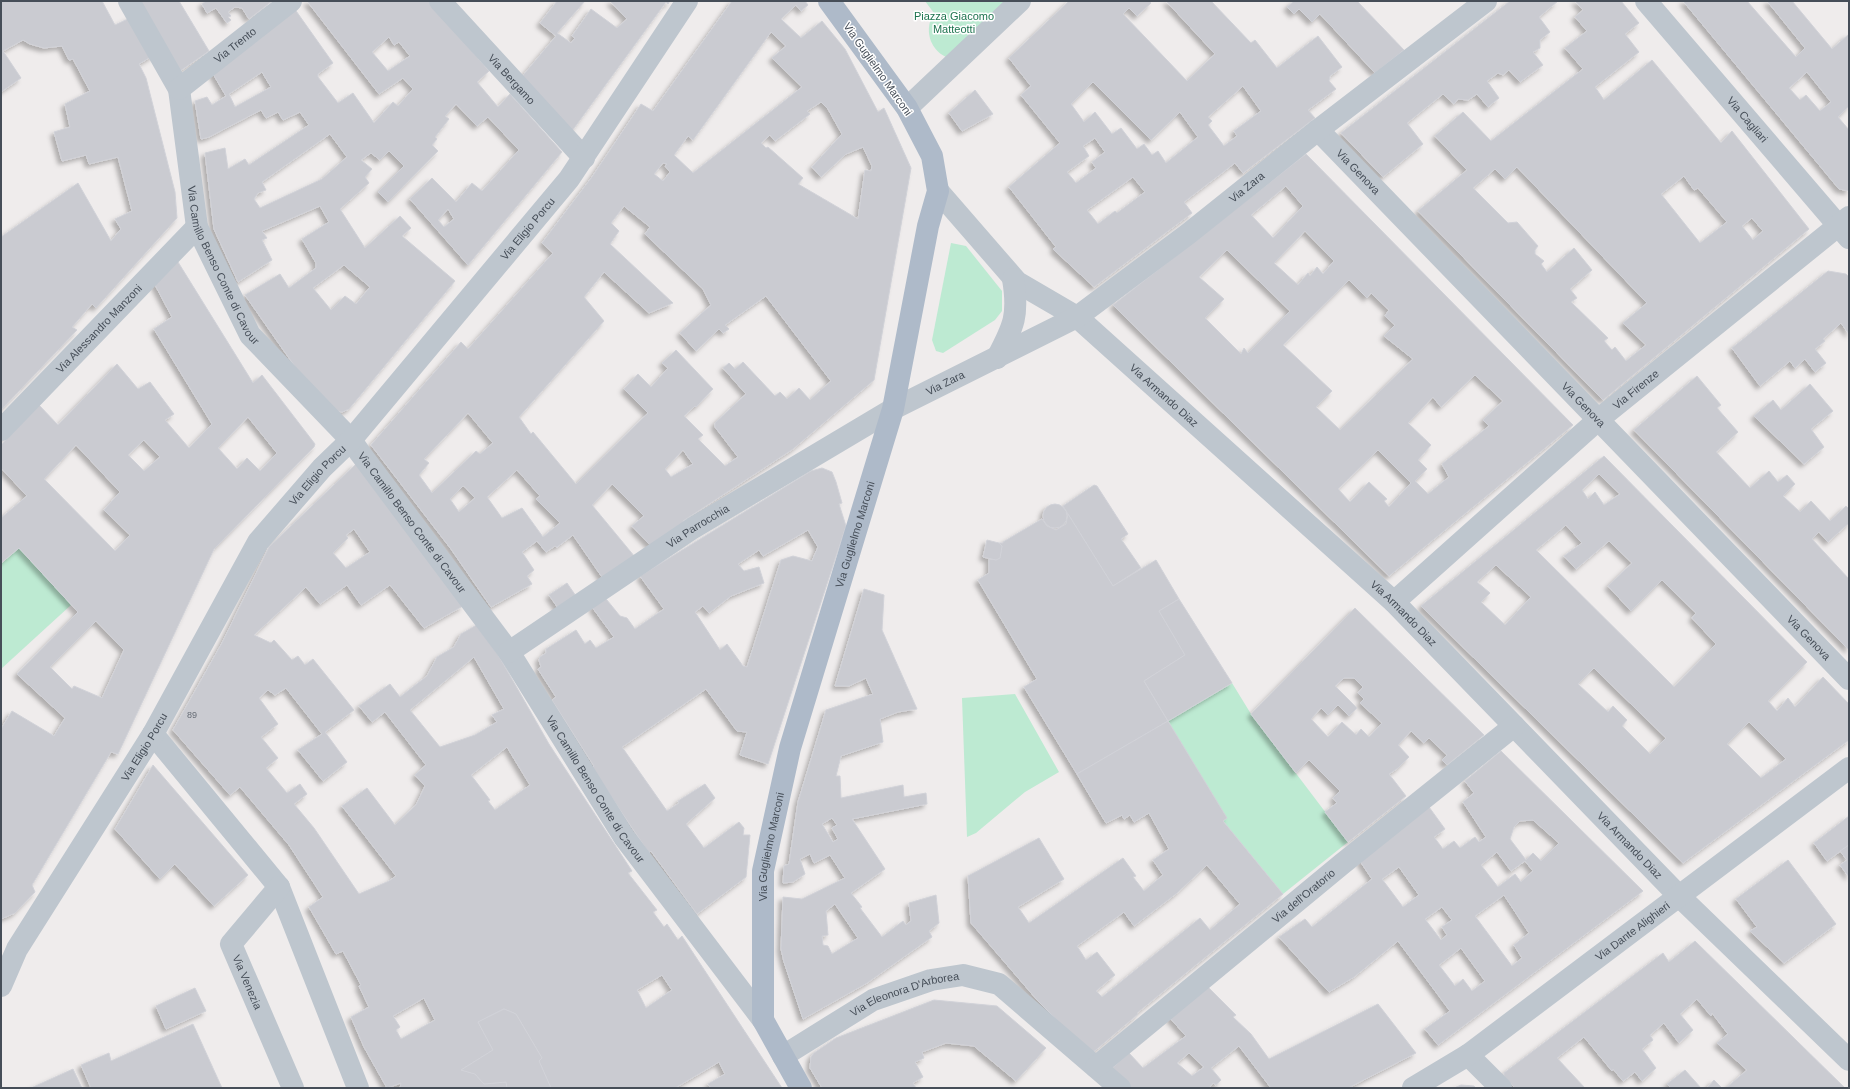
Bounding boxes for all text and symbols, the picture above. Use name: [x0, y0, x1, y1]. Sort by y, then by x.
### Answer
park label: Piazza Giacomo Matteotti: [914, 10, 994, 35]
street label: Via Guglielmo Marconi: [841, 20, 915, 118]
street label: Via Trento: [211, 25, 258, 65]
street label: Via Bergamo: [486, 52, 538, 107]
street label: Via Cagliari: [1725, 94, 1770, 145]
street label: Via Genova: [1334, 147, 1383, 197]
street label: Via Zara: [1227, 169, 1267, 205]
street label: Via Camillo Benso Conte di Cavour: [186, 185, 262, 347]
street label: Via Eligio Porcu: [498, 195, 557, 262]
street label: Via Alessandro Manzoni: [54, 282, 144, 375]
street label: Via Armando Diaz: [1127, 361, 1201, 429]
street label: Via Firenze: [1610, 367, 1661, 411]
street label: Via Zara: [924, 368, 967, 398]
street label: Via Genova: [1559, 380, 1608, 430]
street label: Via Eligio Porcu: [287, 443, 348, 508]
street label: Via Camillo Benso Conte di Cavour: [356, 450, 469, 595]
street label: Via Guglielmo Marconi: [833, 480, 877, 589]
street label: Via Parrocchia: [664, 502, 732, 550]
street label: Via Armando Diaz: [1368, 578, 1439, 648]
street label: Via Genova: [1785, 613, 1834, 663]
house number: 89: [187, 710, 197, 720]
street label: Via Eligio Porcu: [119, 711, 169, 783]
street label: Via Camillo Benso Conte di Cavour: [544, 713, 647, 865]
street label: Via Guglielmo Marconi: [757, 791, 786, 901]
street label: Via Armando Diaz: [1595, 809, 1665, 881]
street label: Via dell'Oratorio: [1270, 866, 1337, 925]
street label: Via Dante Alighieri: [1593, 899, 1672, 963]
street label: Via Venezia: [230, 953, 265, 1012]
street label: Via Eleonora D'Arborea: [848, 970, 961, 1019]

